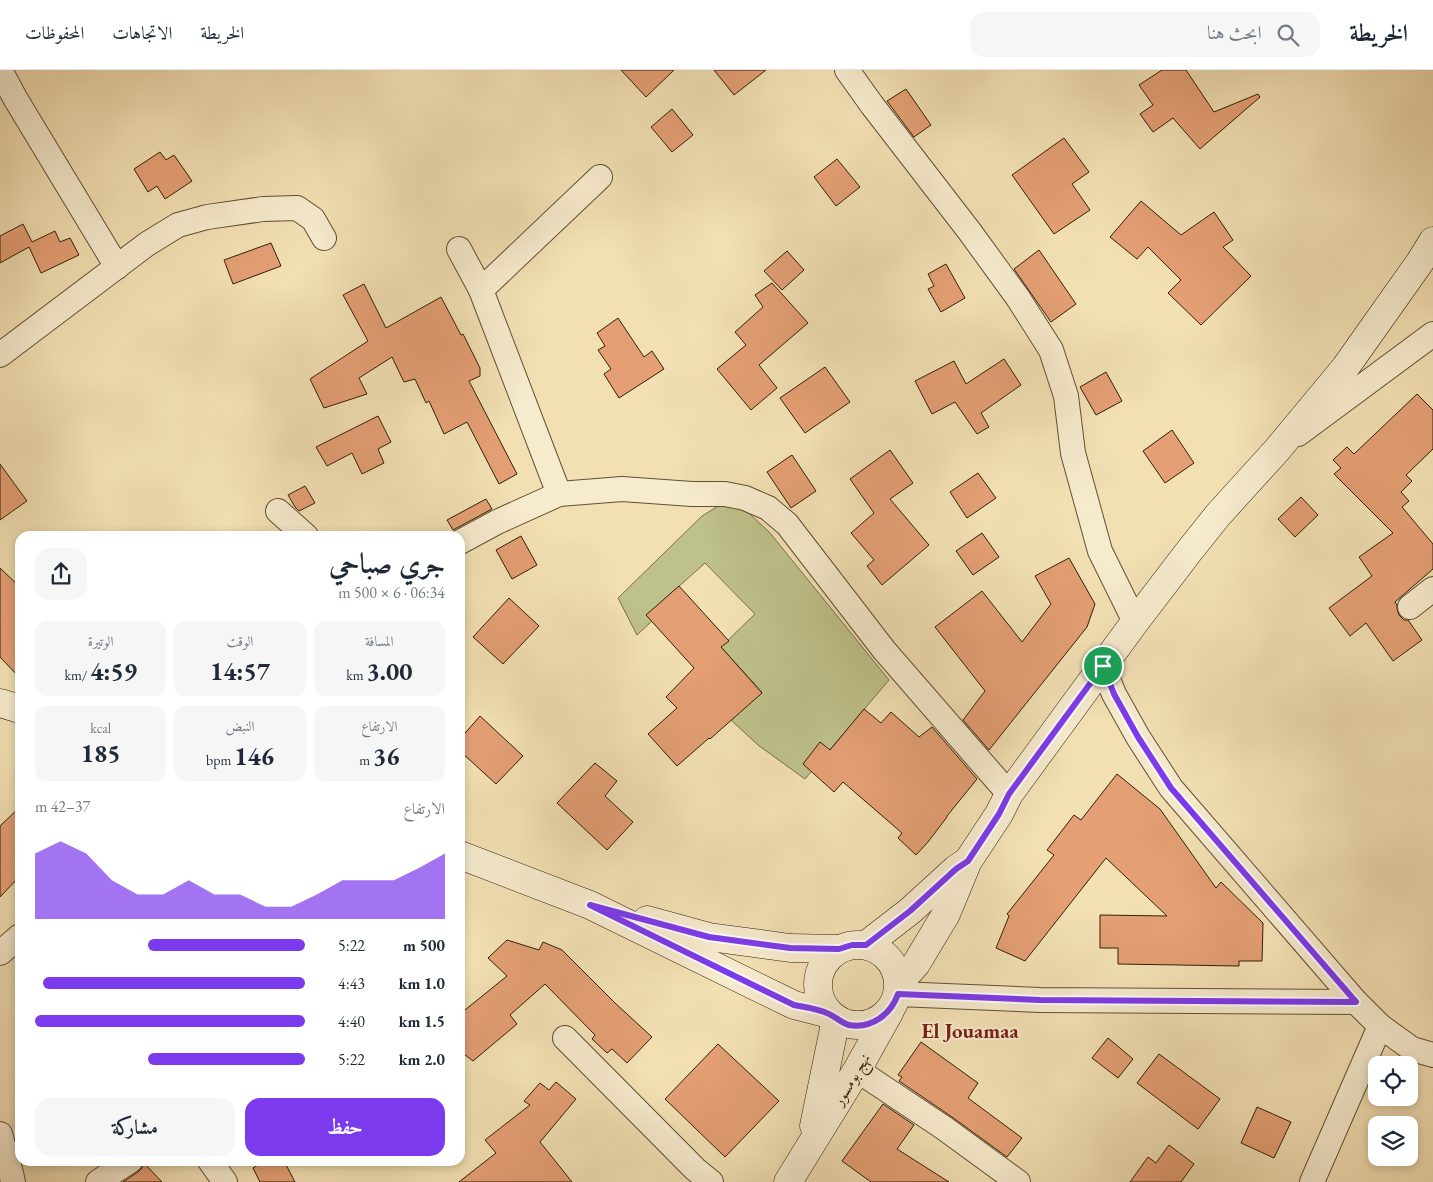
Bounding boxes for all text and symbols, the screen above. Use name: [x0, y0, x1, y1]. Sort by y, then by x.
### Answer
search box: [970, 12, 1320, 57]
text: الخريطة: [1350, 17, 1408, 48]
text: ابحث هنا: [1207, 20, 1262, 45]
text: المحفوظات: [25, 21, 84, 44]
text: الاتجاهات: [112, 21, 172, 44]
text: الخريطة: [200, 21, 244, 44]
icon: search: [1274, 21, 1302, 49]
text: جري صباحي: [329, 545, 445, 581]
button: share: [35, 548, 87, 600]
text: 06:34 · 6 × 500 m: [338, 582, 445, 603]
text: الوتيرة: [88, 632, 114, 650]
text: الوقت: [227, 632, 253, 650]
text: المسافة: [365, 632, 394, 650]
pin: [1082, 645, 1124, 687]
icon: arrive: [1089, 652, 1117, 680]
text: 4:59: [90, 655, 137, 687]
text: 14:57: [210, 655, 270, 687]
text: 3.00: [367, 655, 412, 687]
text: /km: [64, 666, 90, 684]
text: km: [346, 666, 367, 684]
text: النبض: [226, 717, 254, 735]
text: الارتفاع: [361, 717, 398, 735]
text: kcal: [90, 719, 111, 737]
text: 185: [81, 737, 121, 769]
text: 146: [234, 740, 274, 772]
text: 36: [373, 740, 399, 772]
text: bpm: [206, 751, 234, 769]
text: m: [359, 751, 373, 769]
text: 37–42 m: [35, 796, 90, 817]
text: الارتفاع: [403, 798, 445, 819]
text: 5:22: [338, 935, 365, 956]
text: 500 m: [403, 935, 445, 956]
text: 4:43: [338, 973, 365, 994]
text: 1.0 km: [399, 973, 445, 994]
text: 4:40: [338, 1011, 365, 1032]
text: 1.5 km: [399, 1011, 445, 1032]
district label: El Jouamaa: [921, 1017, 1019, 1044]
text: 5:22: [338, 1049, 365, 1070]
text: 2.0 km: [399, 1049, 445, 1070]
street label: نهج بومسور: [827, 1049, 879, 1113]
map controls: [1368, 1056, 1418, 1166]
button: locate: [1368, 1056, 1418, 1106]
button: مشاركة: [35, 1098, 235, 1156]
button: حفظ: [245, 1098, 445, 1156]
button: layers: [1368, 1116, 1418, 1166]

